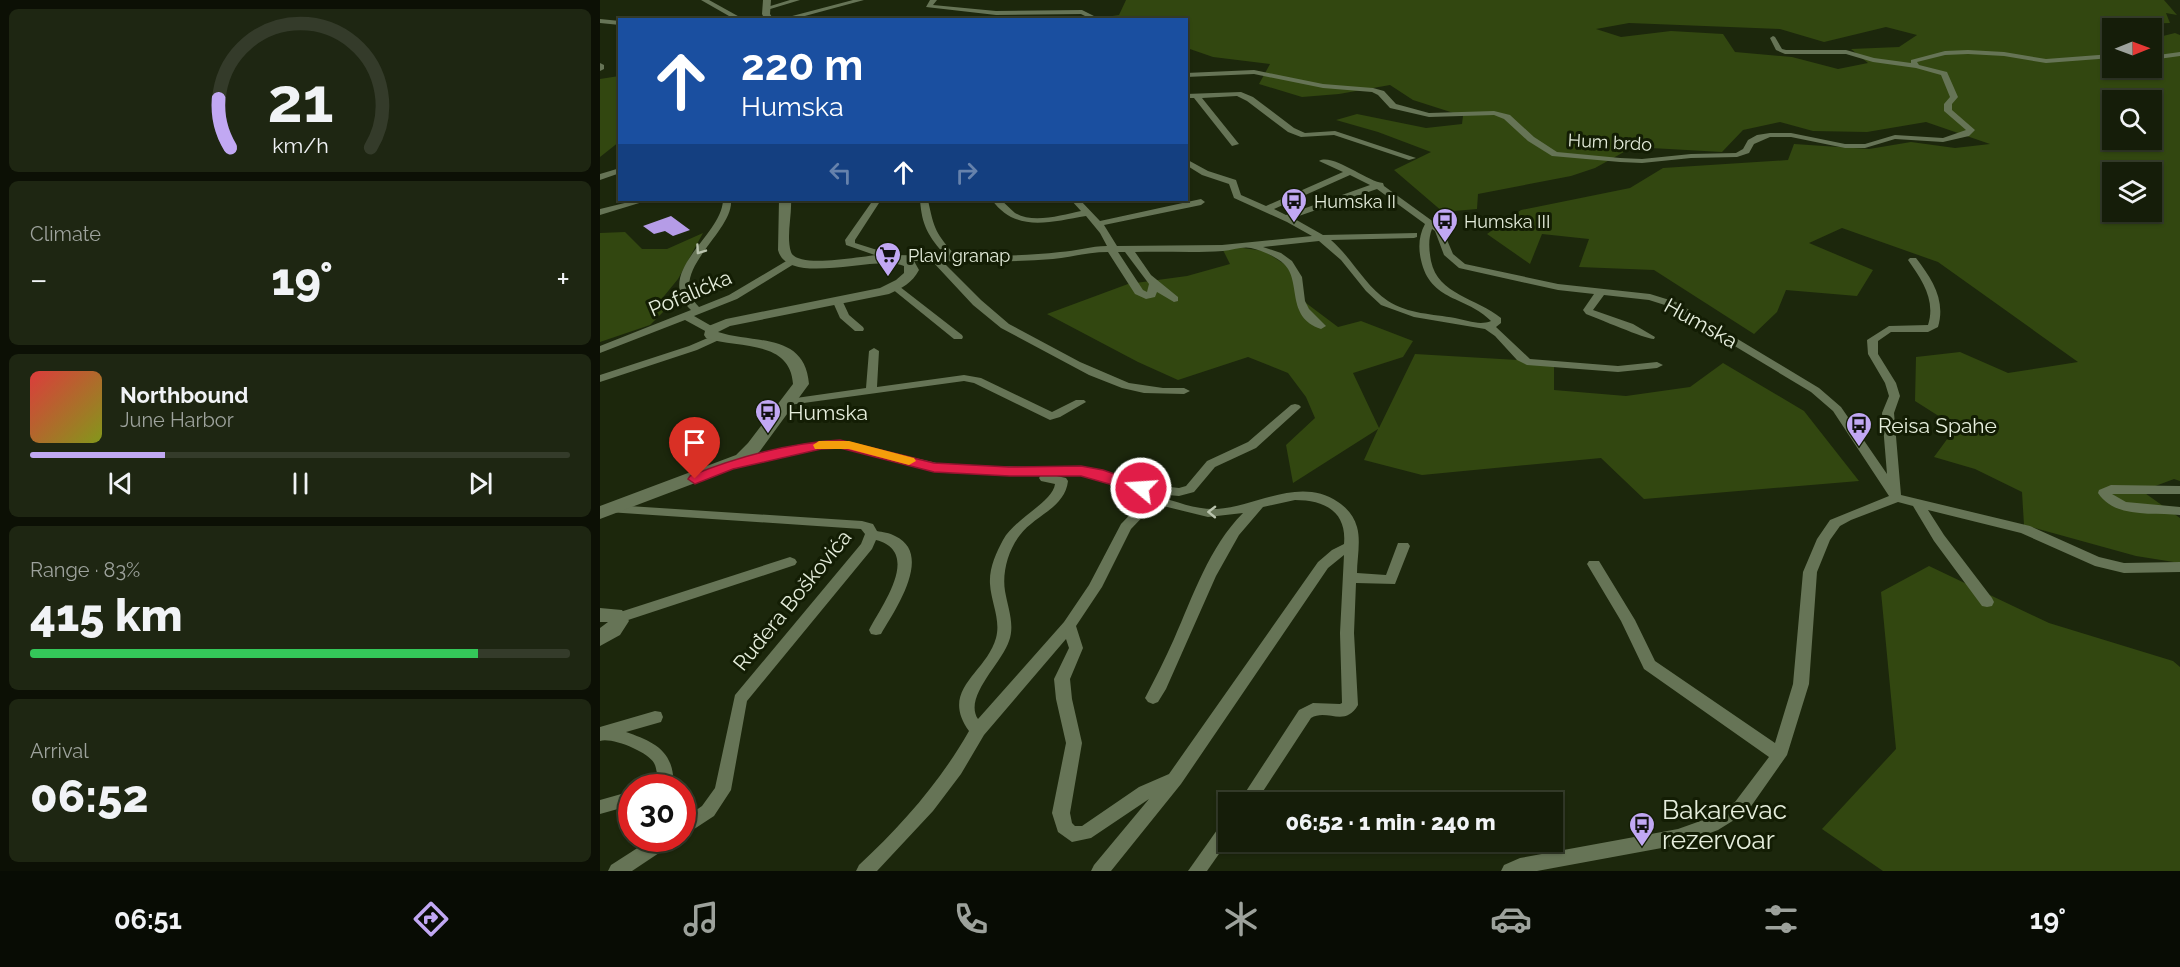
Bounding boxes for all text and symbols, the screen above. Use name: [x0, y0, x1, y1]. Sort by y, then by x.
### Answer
north arrow: [2102, 18, 2162, 78]
map controls: [2102, 18, 2162, 222]
text: 220 m: [741, 41, 863, 90]
icon: ahead: [642, 42, 720, 120]
text: 21: [267, 63, 333, 137]
button: search: [2102, 90, 2162, 150]
text: Humska: [741, 91, 844, 122]
street label: Hum brdo: [1567, 129, 1653, 155]
text: km/h: [272, 133, 328, 158]
icon: left: [824, 156, 857, 189]
icon: ahead: [887, 156, 920, 189]
icon: right: [950, 156, 983, 189]
button: layers: [2102, 162, 2162, 222]
bus stop icon: Humska II: [1279, 186, 1309, 224]
place label: Humska II: [1314, 191, 1396, 212]
bus stop icon: Humska III: [1430, 206, 1460, 244]
place label: Humska III: [1464, 211, 1551, 232]
text: Climate: [30, 222, 101, 246]
supermarket icon: Plavi granap: [873, 240, 903, 278]
one-way arrow: [696, 244, 707, 255]
place label: Plavi granap: [908, 245, 1010, 266]
text: 19°: [271, 253, 333, 306]
text: −: [30, 260, 48, 299]
text: +: [556, 260, 570, 299]
street label: Pofalićka: [645, 264, 735, 322]
street label: Humska: [1660, 293, 1742, 353]
text: Northbound: [120, 382, 249, 408]
bus stop icon: Humska: [753, 397, 783, 435]
place label: Humska: [788, 400, 868, 425]
text: June Harbor: [120, 408, 234, 432]
bus stop icon: Reisa Spahe: [1844, 410, 1874, 448]
place label: Reisa Spahe: [1878, 413, 1997, 438]
pin: [669, 417, 720, 479]
icon: arrive: [678, 426, 711, 459]
position arrow: [1109, 456, 1173, 520]
icon: previous: [104, 467, 137, 500]
icon: pause: [284, 467, 317, 500]
icon: next: [464, 467, 497, 500]
one-way arrow: [1208, 506, 1217, 518]
street label: Ruđera Boškovića: [728, 525, 856, 675]
text: Range · 83%: [30, 558, 140, 582]
text: 415 km: [30, 589, 183, 642]
text: Arrival: [30, 739, 89, 763]
text: 06:52: [30, 770, 149, 823]
speed limit sign: 30: [618, 774, 696, 852]
place label: Bakarevac rezervoar: [1662, 795, 1787, 855]
text: 06:52 · 1 min · 240 m: [1285, 809, 1496, 835]
bus stop icon: Bakarevac rezervoar: [1627, 810, 1657, 848]
icon: directions: [410, 898, 452, 940]
icon: music: [680, 898, 722, 940]
icon: phone: [950, 898, 992, 940]
icon: climate: [1220, 898, 1262, 940]
icon: car: [1490, 898, 1532, 940]
icon: filters: [1760, 898, 1802, 940]
text: 06:51: [114, 904, 182, 935]
text: 19°: [2030, 904, 2066, 935]

